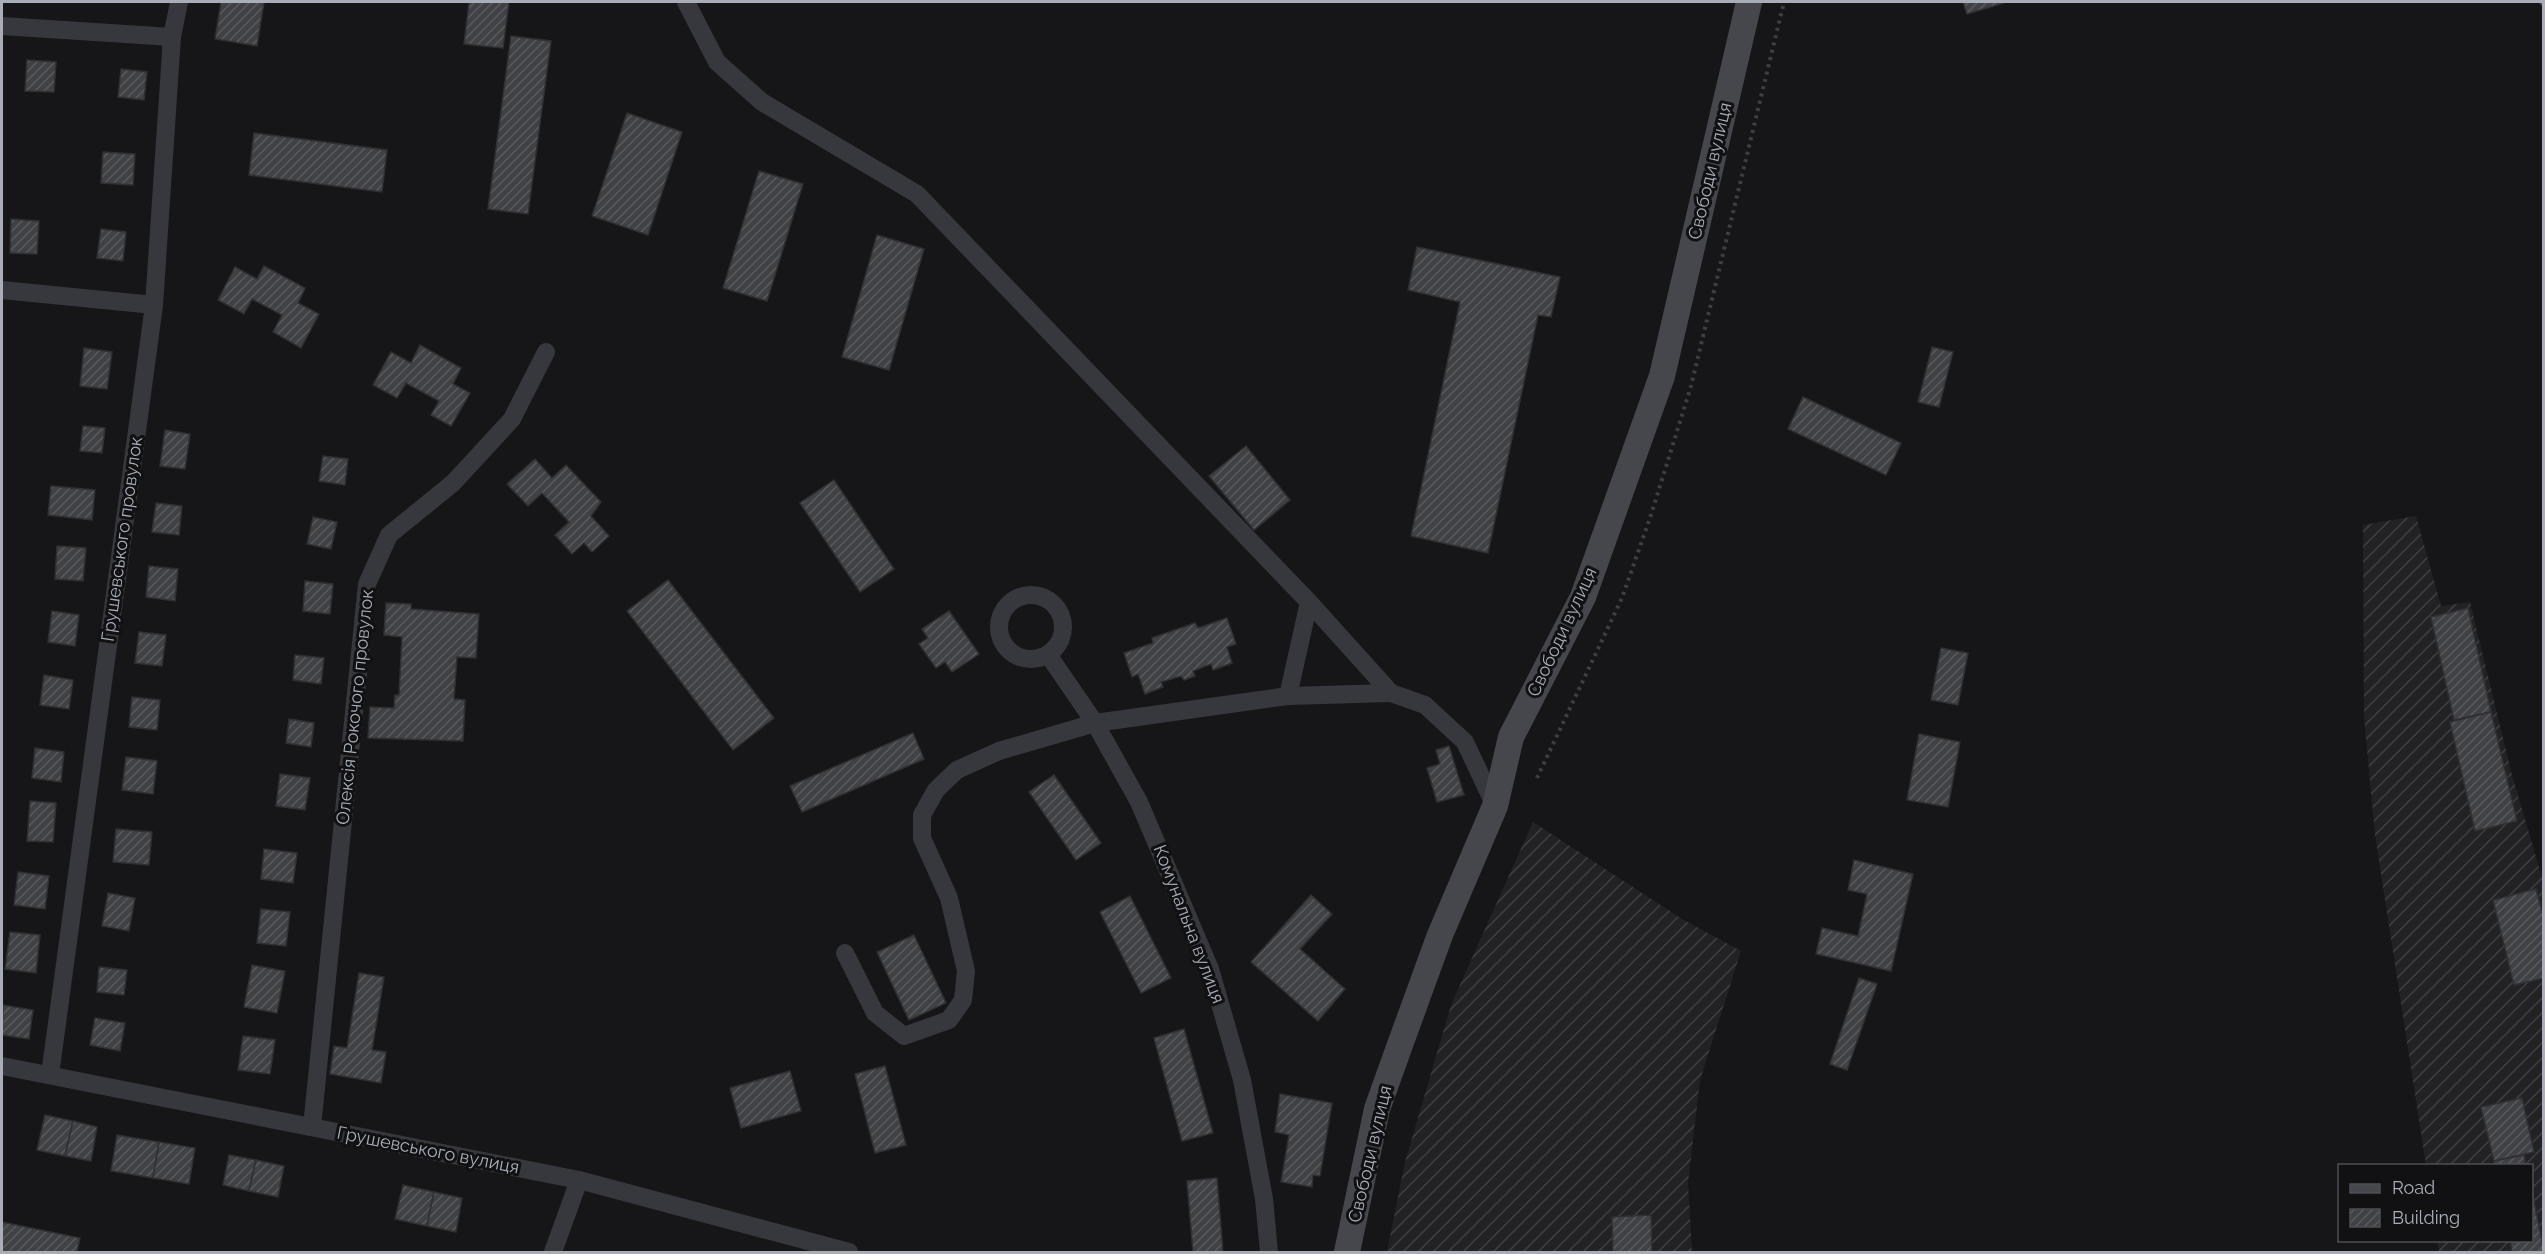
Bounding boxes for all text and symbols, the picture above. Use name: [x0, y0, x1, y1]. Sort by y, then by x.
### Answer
street label: Свободи вулиця: [1684, 100, 1736, 242]
street label: Грушевського провулок: [97, 435, 146, 643]
street label: Свободи вулиця: [1522, 564, 1601, 700]
street label: Олексія Рокочого провулок: [332, 588, 377, 826]
street label: Комунальна вулиця: [1150, 842, 1229, 1006]
street label: Свободи вулиця: [1344, 1083, 1396, 1225]
street label: Грушевського вулиця: [335, 1122, 521, 1177]
legend: [2338, 1164, 2533, 1242]
text: Road: [2392, 1177, 2435, 1198]
text: Building: [2392, 1207, 2460, 1228]

